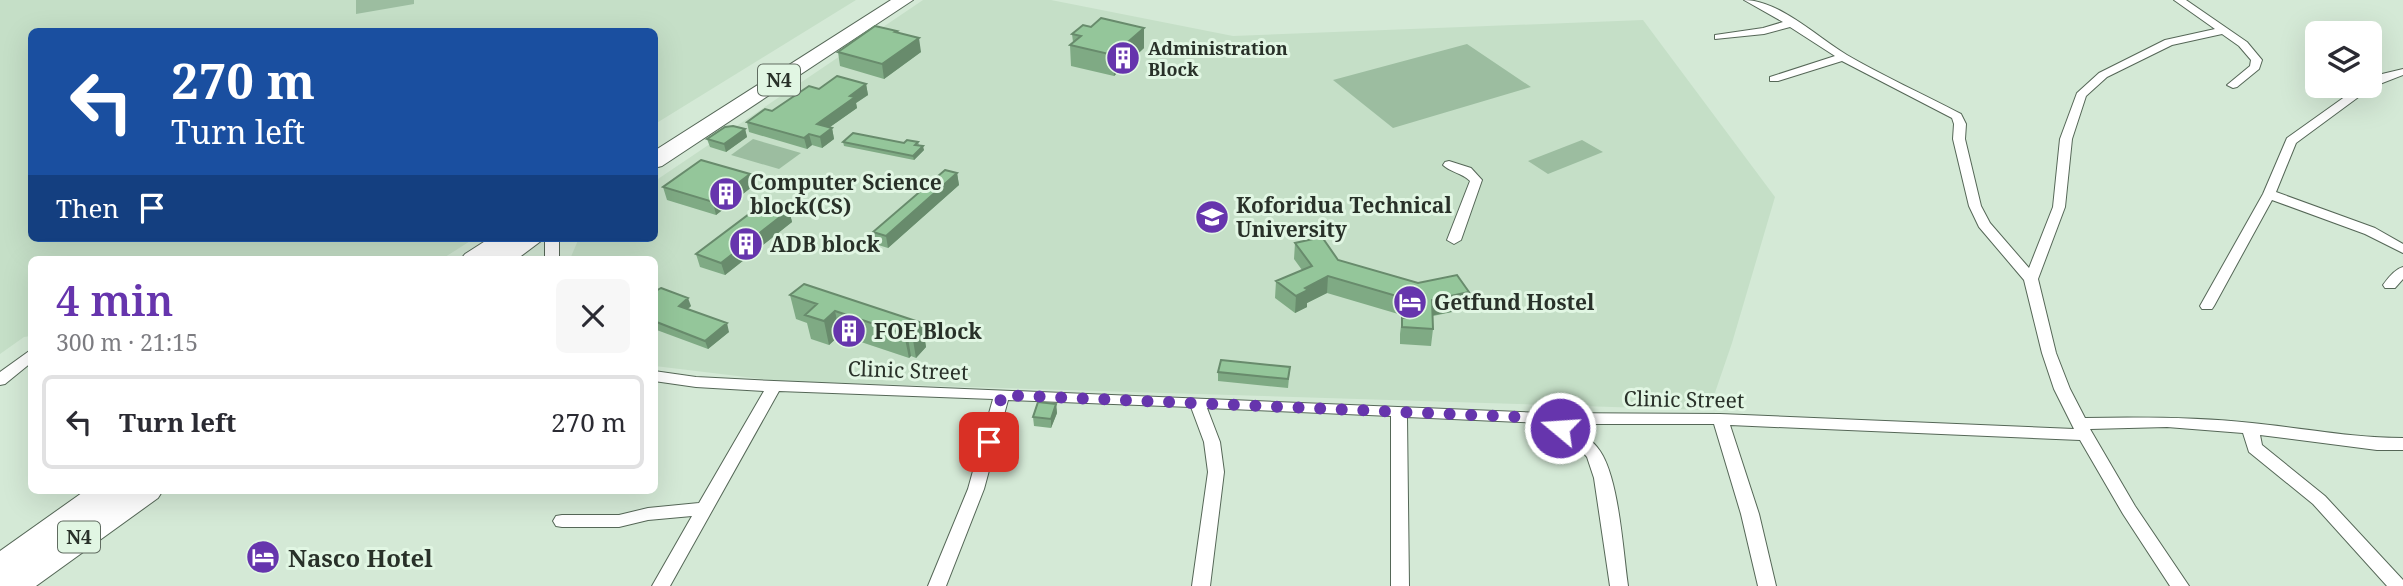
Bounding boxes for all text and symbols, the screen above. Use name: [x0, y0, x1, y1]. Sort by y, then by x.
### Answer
map controls: [2305, 21, 2382, 98]
button: layers: [2305, 21, 2382, 98]
place label: Administration Block: [1148, 36, 1288, 81]
building icon: Administration Block: [1104, 39, 1142, 77]
text: 270 m: [171, 47, 315, 113]
icon: left: [56, 56, 147, 147]
road number: N4: [758, 64, 800, 96]
text: Turn left: [171, 110, 305, 153]
place label: Computer Science block(CS): [750, 168, 942, 220]
building icon: Computer Science block(CS): [707, 175, 745, 213]
icon: arrive: [133, 189, 171, 227]
text: Then: [56, 190, 119, 226]
place label: Koforidua Technical University: [1236, 191, 1452, 243]
school or university icon: Koforidua Technical University: [1193, 198, 1231, 236]
building icon: ADB block: [727, 225, 765, 263]
place label: ADB block: [770, 230, 880, 258]
text: 4 min: [56, 271, 173, 328]
button: close: [556, 279, 630, 353]
hotel icon: Getfund Hostel: [1391, 283, 1429, 321]
place label: Getfund Hostel: [1434, 288, 1595, 316]
building icon: FOE Block: [830, 312, 868, 350]
place label: FOE Block: [874, 317, 982, 345]
text: 300 m · 21:15: [56, 326, 198, 358]
street label: Clinic Street: [847, 354, 969, 386]
street label: Clinic Street: [1623, 384, 1745, 414]
position arrow: [1523, 391, 1597, 465]
icon: left: [60, 403, 98, 441]
text: Turn left: [119, 404, 236, 440]
text: 270 m: [551, 404, 626, 440]
pin: [959, 412, 1019, 472]
icon: arrive: [970, 423, 1008, 461]
road number: N4: [58, 522, 100, 552]
hotel icon: Nasco Hotel: [244, 538, 282, 576]
place label: Nasco Hotel: [288, 541, 433, 574]

